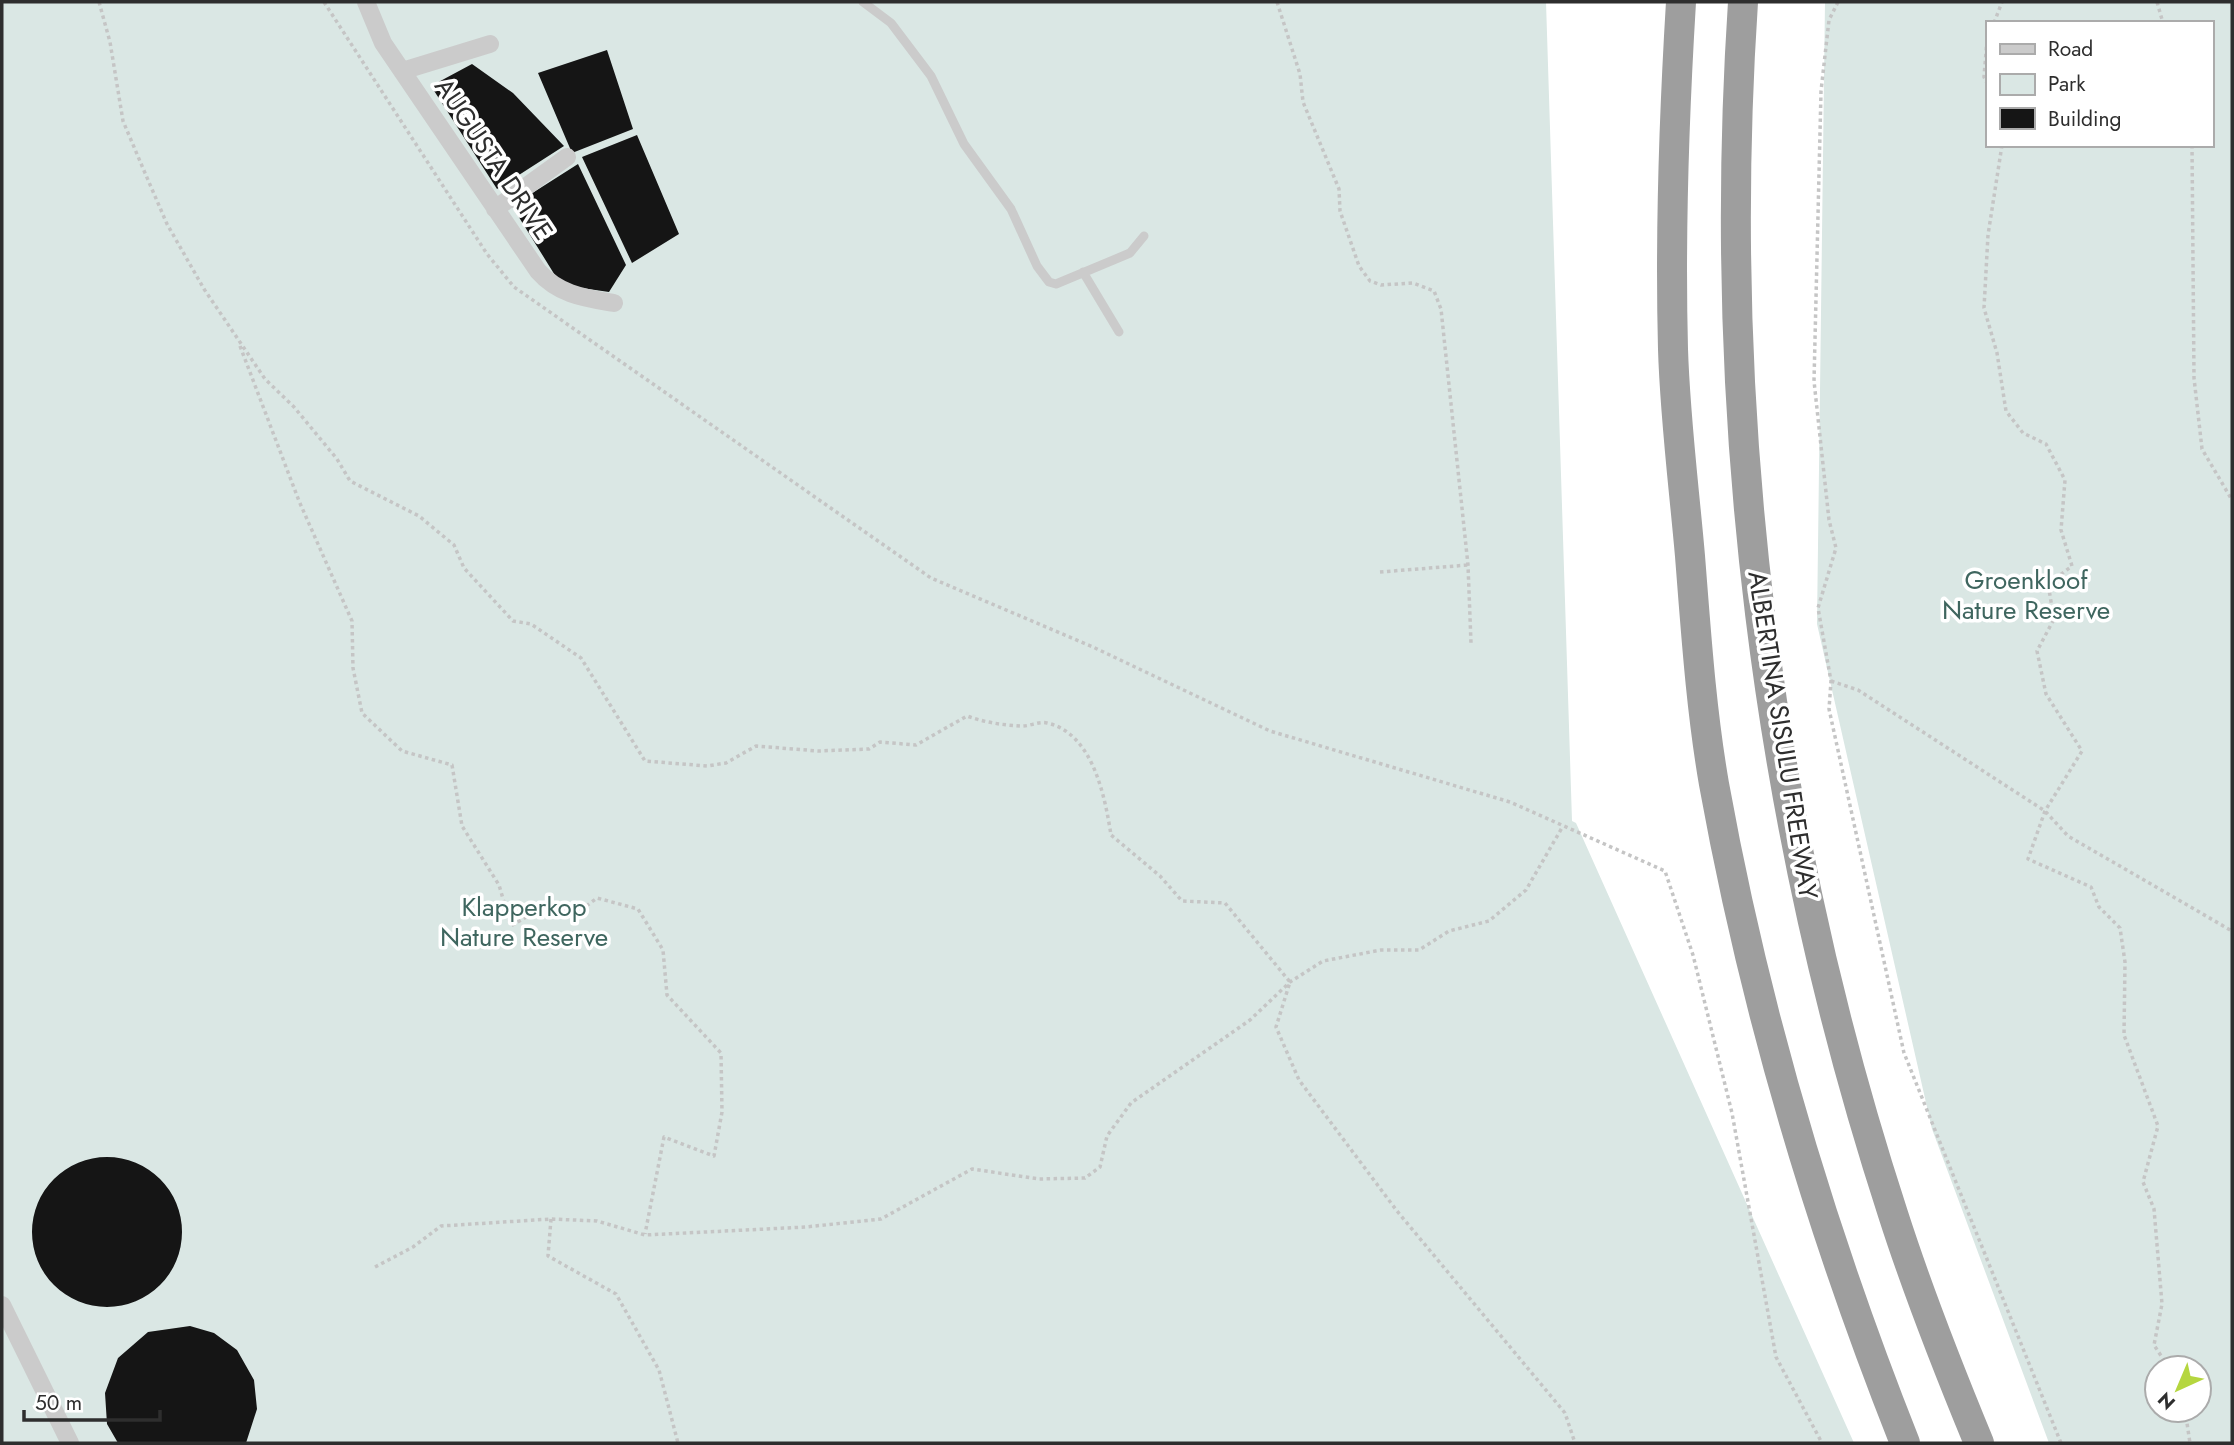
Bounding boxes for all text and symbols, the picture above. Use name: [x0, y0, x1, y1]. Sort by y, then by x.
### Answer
legend: [1986, 21, 2213, 147]
text: Road: [2048, 34, 2093, 64]
text: Park: [2048, 69, 2086, 99]
street label: AUGUSTA DRIVE: [426, 70, 562, 248]
text: Building: [2048, 104, 2121, 134]
park label: Groenkloof Nature Reserve: [1942, 561, 2110, 629]
street label: ALBERTINA SISULU FREEWAY: [1738, 568, 1828, 902]
park label: Klapperkop Nature Reserve: [440, 888, 608, 956]
north arrow: [2143, 1354, 2213, 1424]
scale bar: [24, 1378, 161, 1422]
text: N: [2152, 1386, 2181, 1416]
text: 50 m: [35, 1388, 82, 1418]

